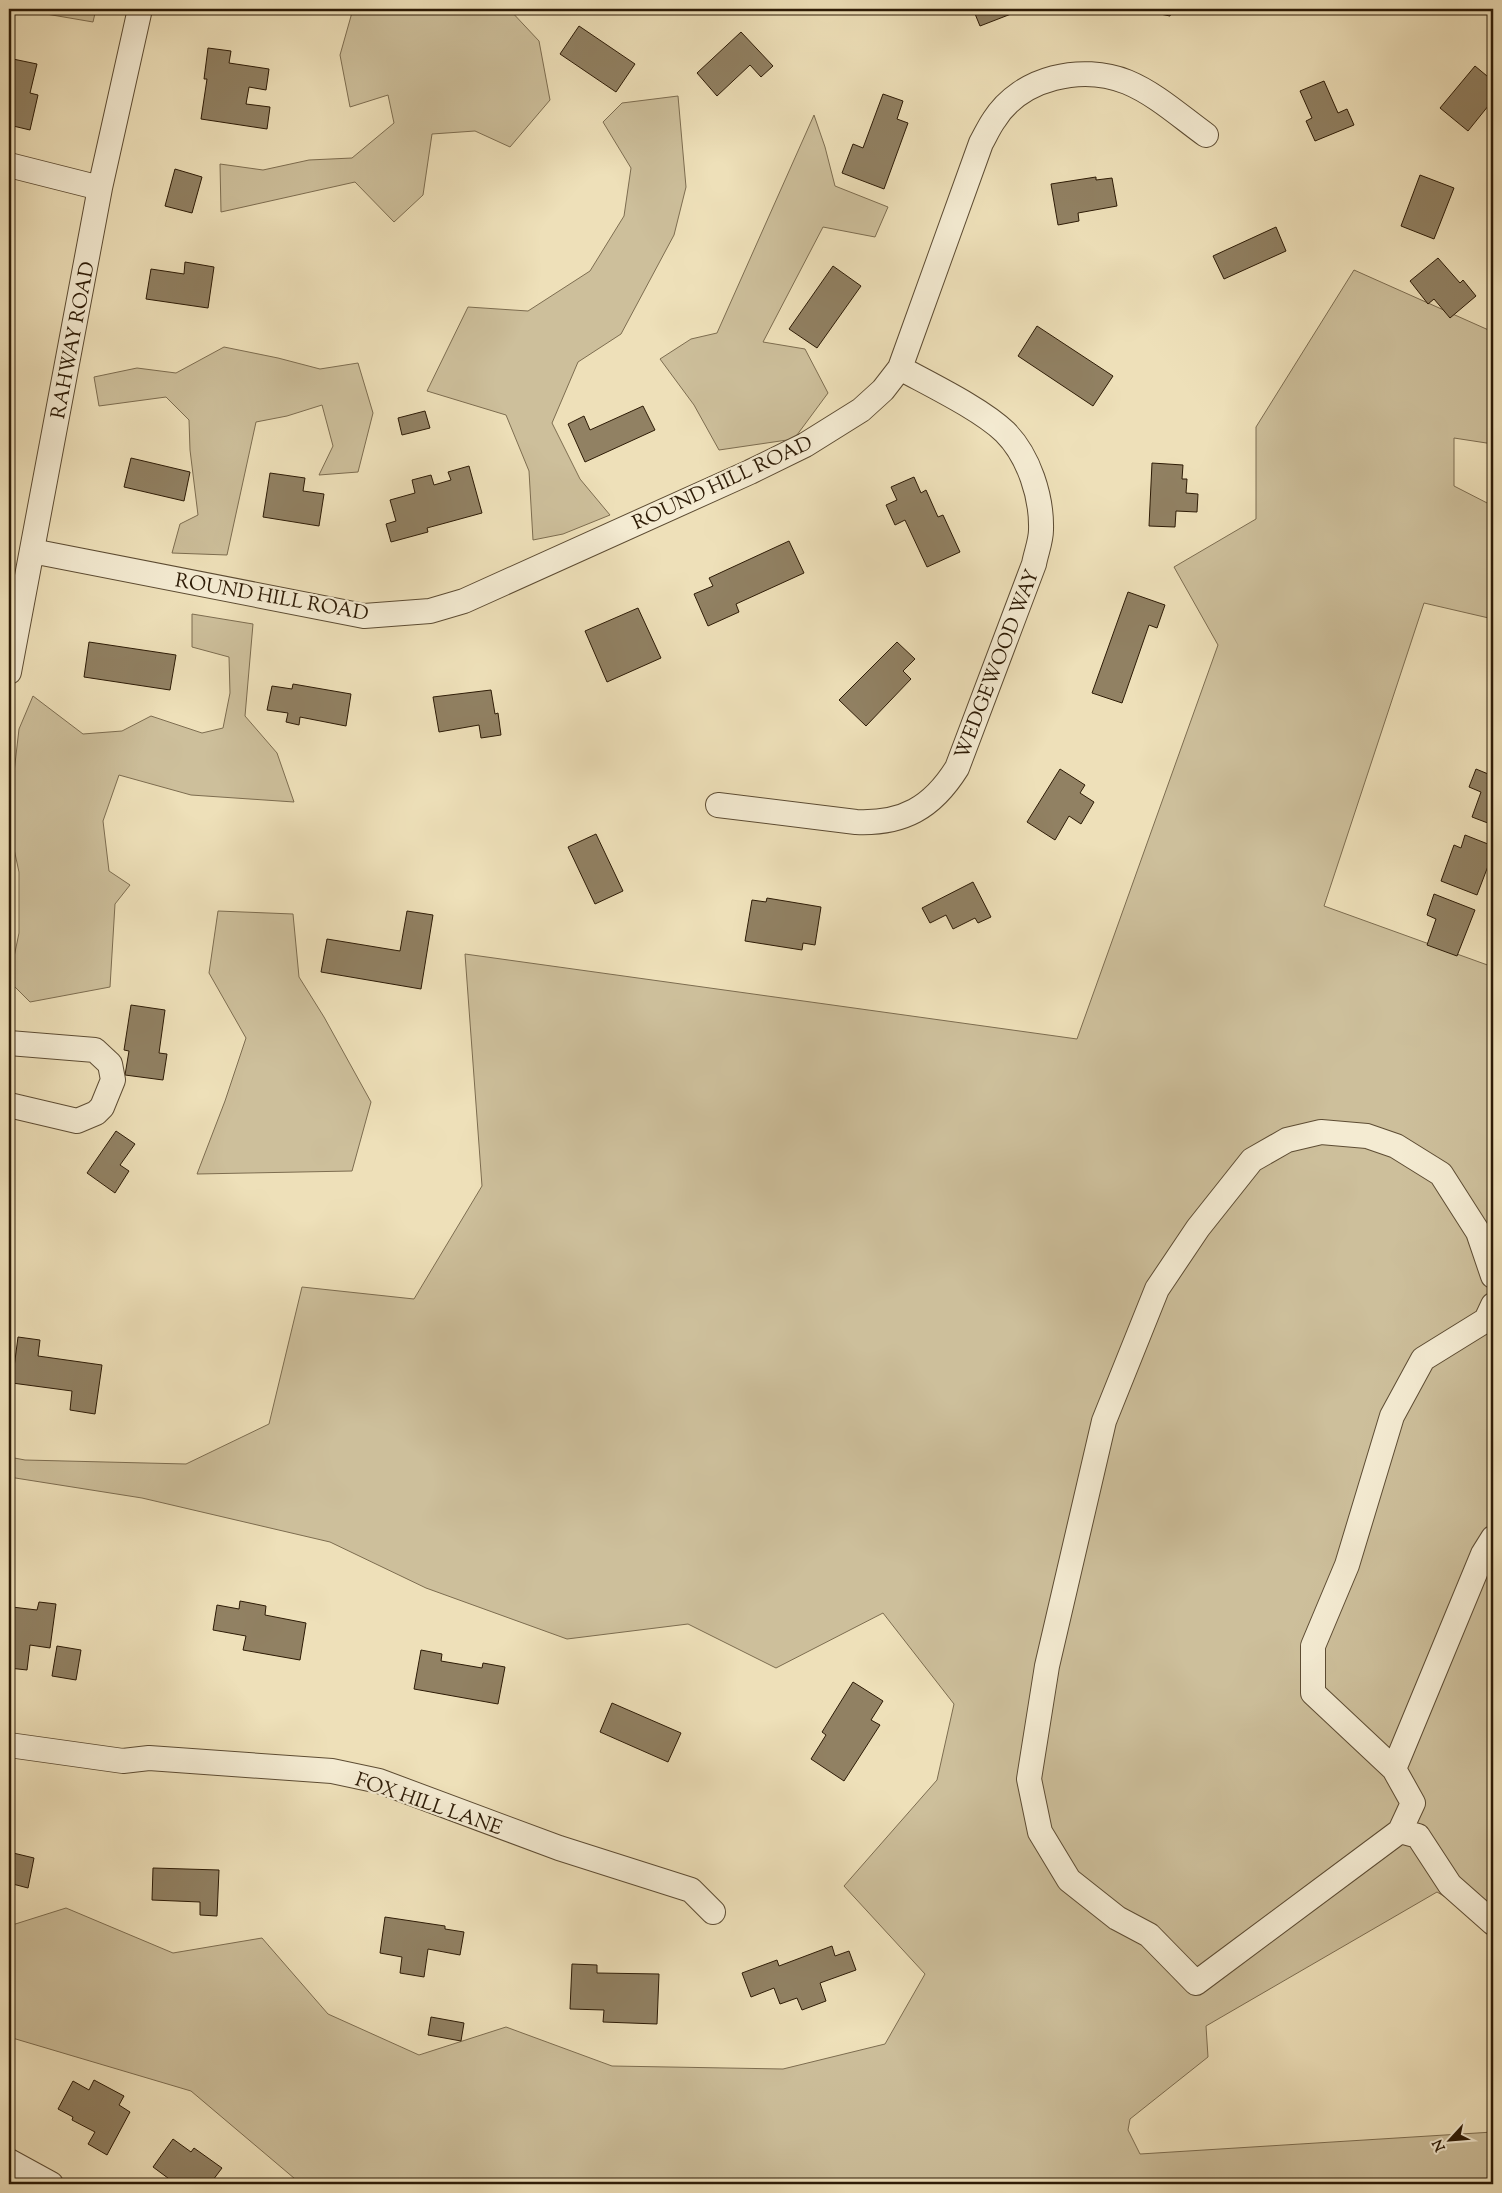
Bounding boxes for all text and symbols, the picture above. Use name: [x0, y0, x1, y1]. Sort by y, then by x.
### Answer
street label: RAHWAY ROAD: [45, 259, 104, 422]
street label: ROUND HILL ROAD: [628, 430, 818, 539]
street label: WEDGEWOOD WAY: [949, 566, 1048, 764]
street label: ROUND HILL ROAD: [173, 567, 371, 630]
street label: FOX HILL LANE: [351, 1767, 506, 1844]
north arrow: [1424, 2116, 1474, 2166]
text: N: [1429, 2135, 1452, 2154]

